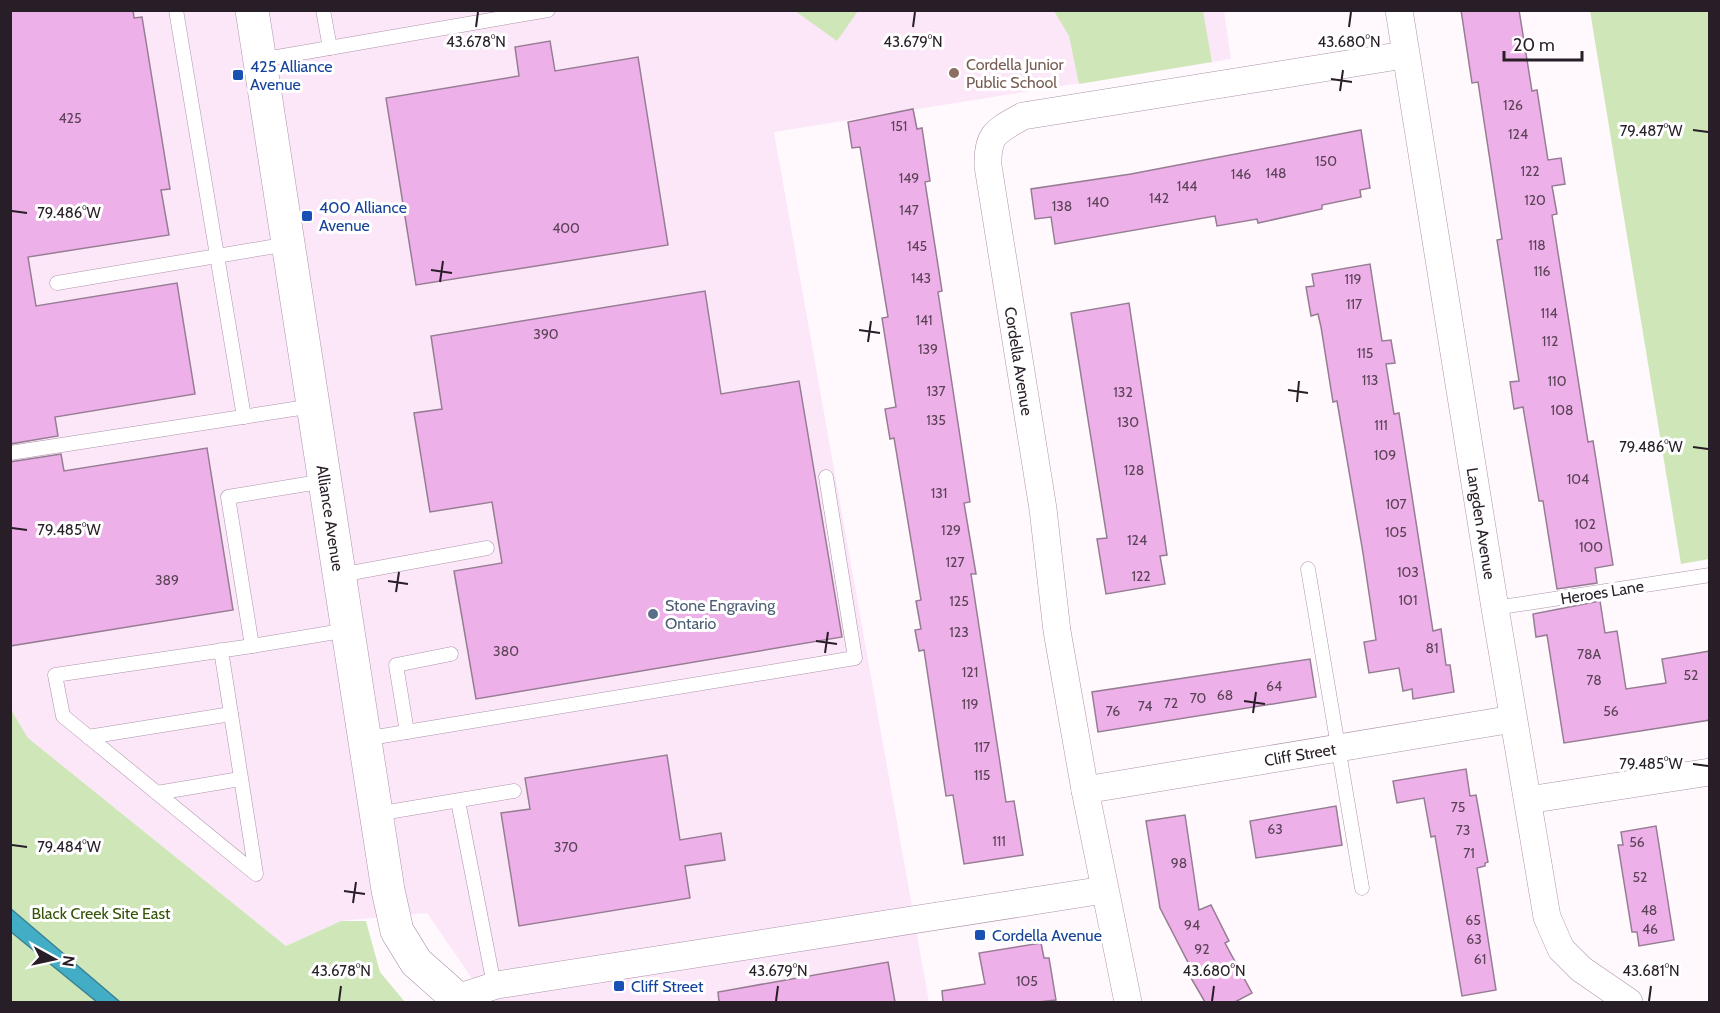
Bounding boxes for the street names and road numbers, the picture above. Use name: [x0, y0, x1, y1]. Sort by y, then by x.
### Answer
street label: Cordella Avenue: [1001, 305, 1036, 417]
street label: Alliance Avenue: [312, 464, 348, 572]
street label: Langden Avenue: [1463, 466, 1499, 581]
street label: Heroes Lane: [1559, 577, 1645, 608]
street label: Cliff Street: [1263, 739, 1338, 770]

